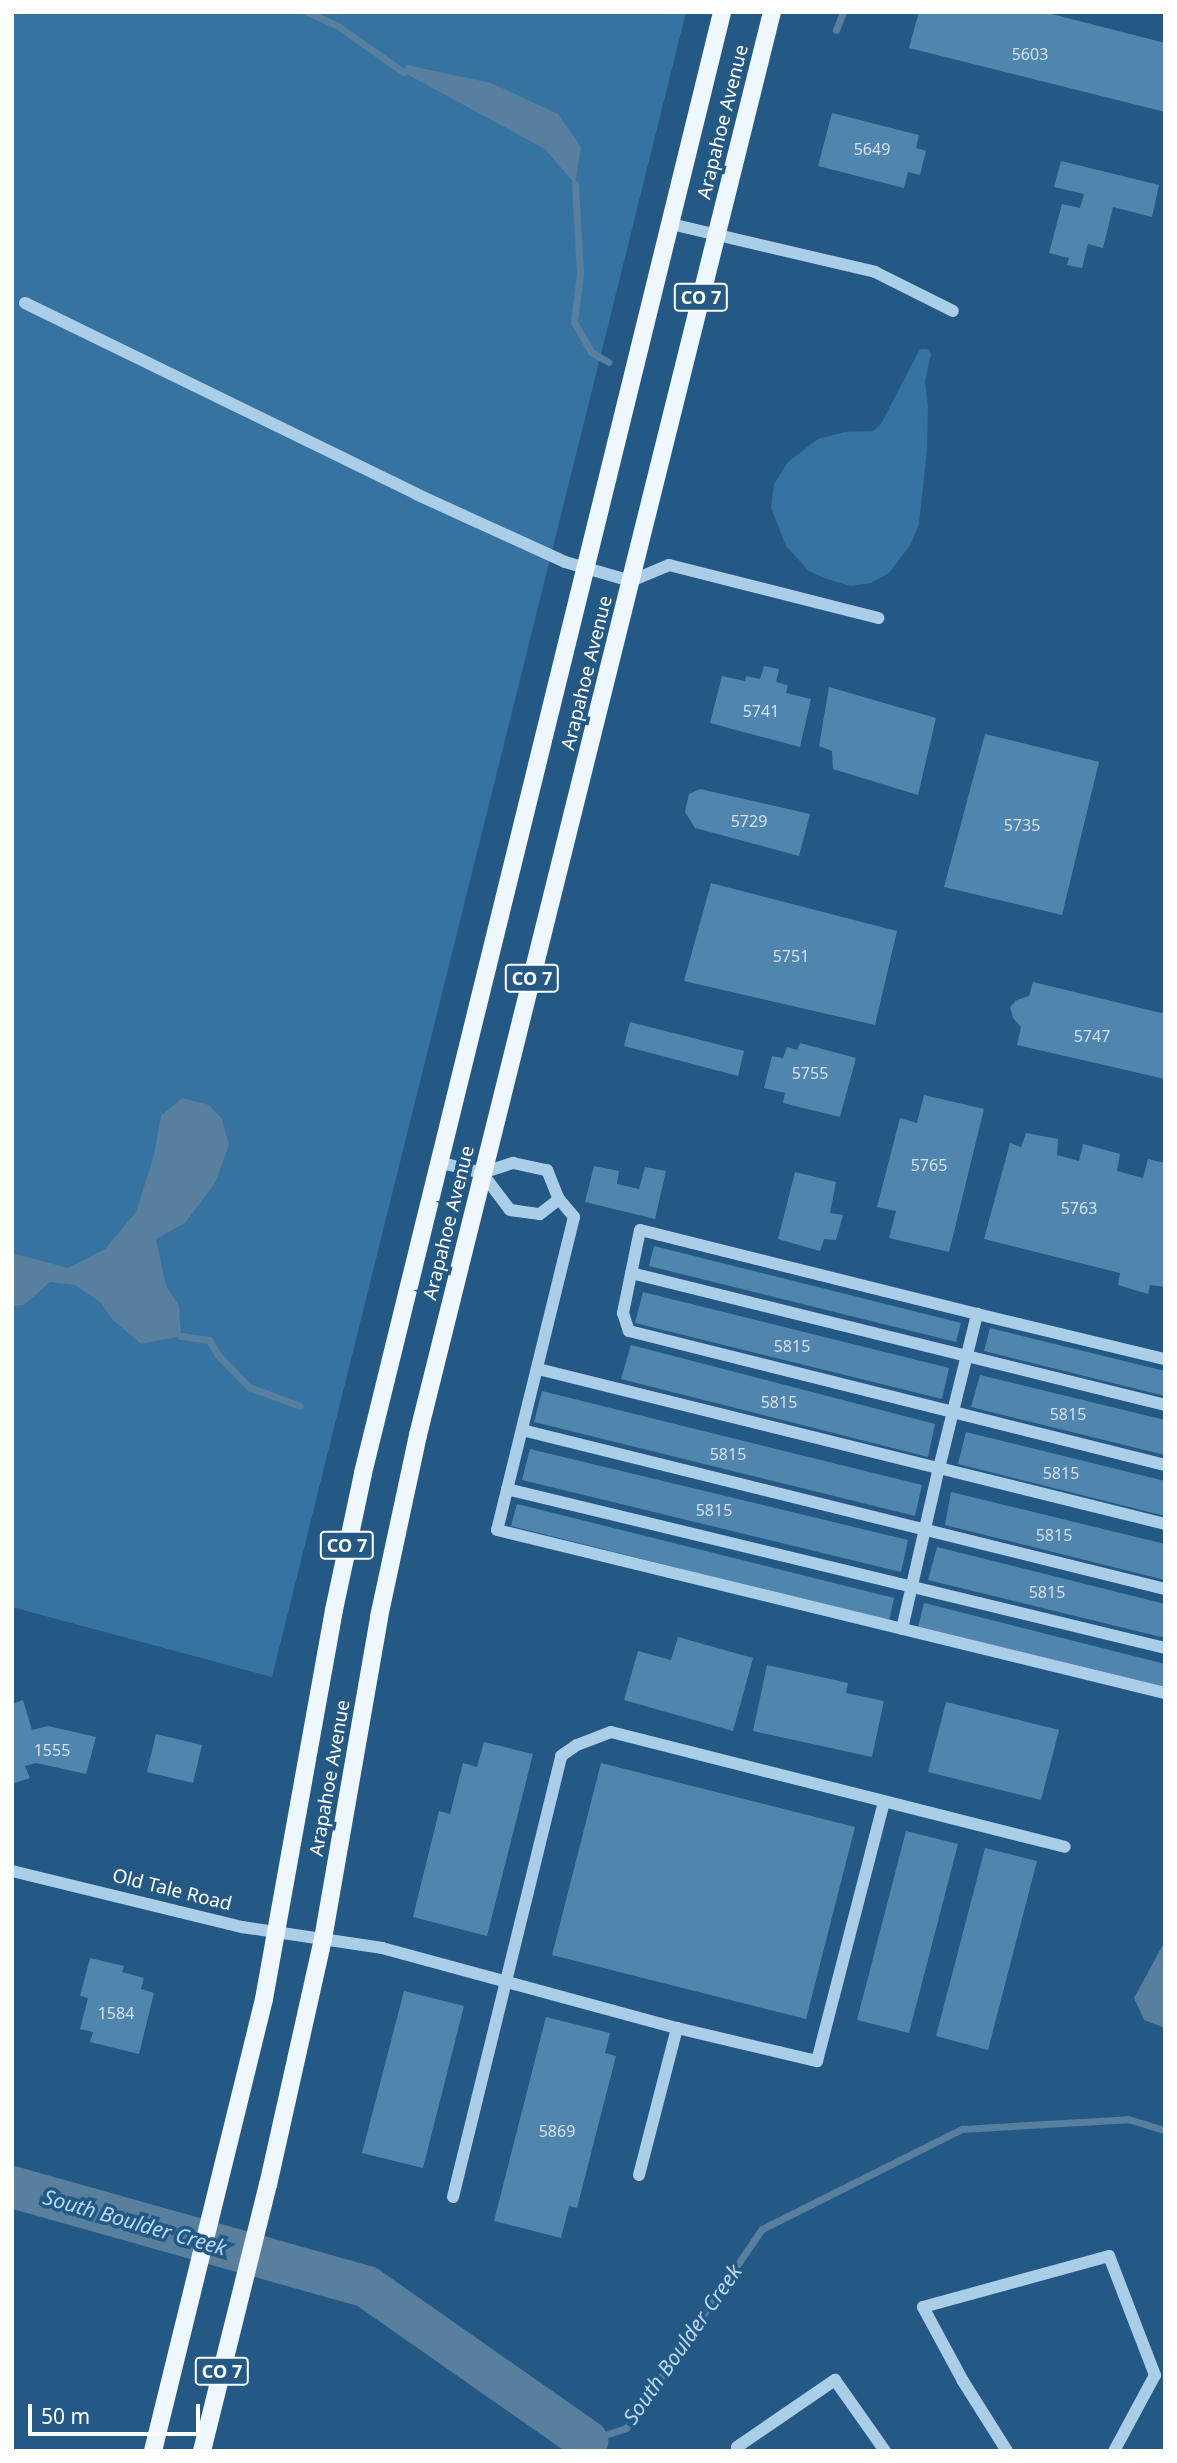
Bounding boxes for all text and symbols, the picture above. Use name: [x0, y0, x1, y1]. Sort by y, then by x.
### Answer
street label: Arapahoe Avenue: [693, 42, 753, 202]
house number: 5603: [1012, 44, 1048, 64]
house number: 5649: [854, 139, 890, 159]
road number: CO 7: [673, 282, 729, 312]
street label: Arapahoe Avenue: [557, 593, 617, 753]
house number: 5741: [743, 701, 779, 721]
house number: 5729: [731, 811, 767, 831]
house number: 5735: [1004, 815, 1040, 835]
house number: 5751: [773, 946, 809, 966]
road number: CO 7: [504, 964, 560, 993]
house number: 5747: [1074, 1026, 1110, 1046]
house number: 5755: [792, 1063, 828, 1083]
street label: Arapahoe Avenue: [419, 1143, 479, 1303]
house number: 5765: [911, 1155, 947, 1175]
house number: 5763: [1061, 1198, 1097, 1218]
house number: 5815: [774, 1336, 810, 1356]
house number: 5815: [761, 1392, 797, 1412]
house number: 5815: [1050, 1404, 1086, 1424]
house number: 5815: [710, 1444, 746, 1464]
house number: 5815: [1043, 1463, 1079, 1483]
house number: 5815: [696, 1500, 732, 1520]
house number: 5815: [1036, 1525, 1072, 1545]
road number: CO 7: [319, 1530, 375, 1560]
house number: 5815: [1029, 1582, 1065, 1602]
street label: Arapahoe Avenue: [305, 1698, 355, 1858]
house number: 1555: [34, 1740, 70, 1760]
street label: Old Tale Road: [110, 1864, 234, 1916]
house number: 1584: [98, 2003, 134, 2023]
house number: 5869: [539, 2121, 575, 2141]
water label: South Boulder Creek: [41, 2184, 229, 2260]
water label: South Boulder Creek: [617, 2259, 747, 2429]
road number: CO 7: [194, 2356, 250, 2386]
scale bar: [32, 2390, 203, 2434]
text: 50 m: [41, 2402, 90, 2430]

